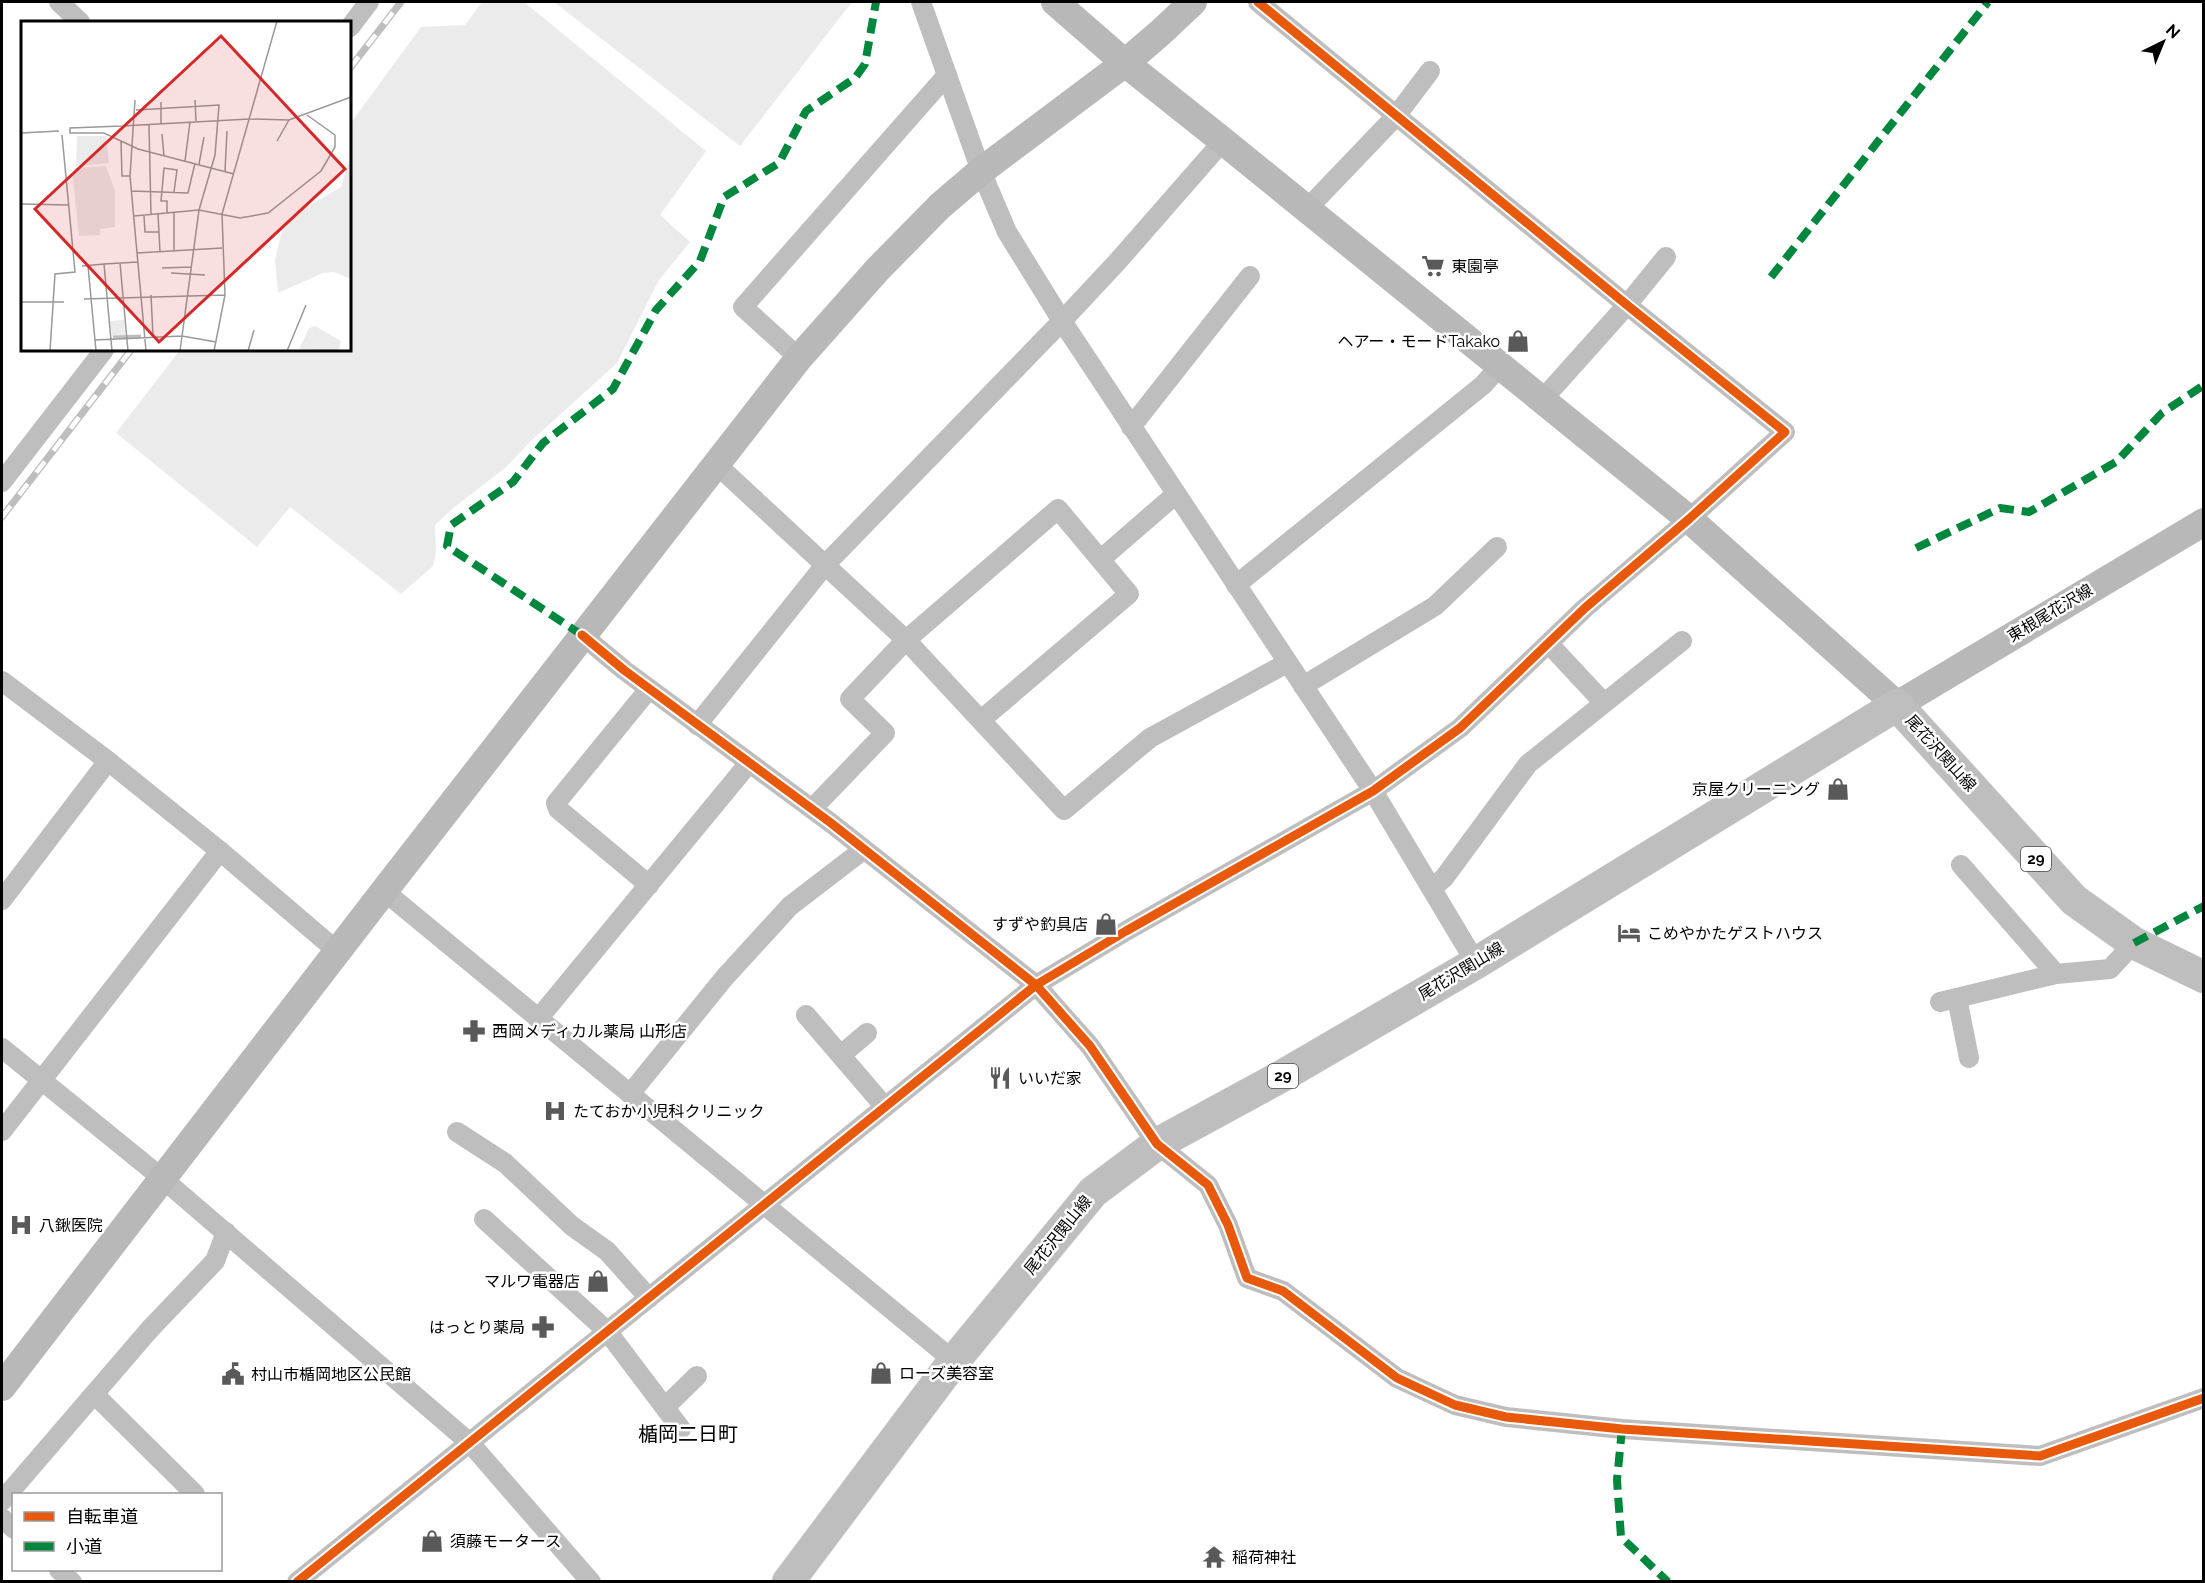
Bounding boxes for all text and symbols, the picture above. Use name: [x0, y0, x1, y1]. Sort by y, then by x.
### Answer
north arrow: [2133, 12, 2193, 72]
text: N: [2162, 20, 2184, 43]
inset map: [21, 21, 351, 351]
supermarket icon: 東園亭: [1420, 253, 1446, 279]
place label: 東園亭: [1451, 257, 1499, 276]
shop icon: ヘアー・モードTakako: [1505, 328, 1531, 354]
place label: ヘアー・モードTakako: [1337, 332, 1500, 351]
street label: 東根尾花沢線: [2004, 580, 2096, 646]
street label: 尾花沢関山線: [1902, 711, 1980, 795]
shop icon: 京屋クリーニング: [1825, 776, 1851, 802]
place label: 京屋クリーニング: [1692, 780, 1820, 799]
road number: 29: [2021, 847, 2051, 871]
shop icon: すずや釣具店: [1093, 911, 1119, 937]
place label: すずや釣具店: [992, 915, 1088, 934]
hotel icon: こめやかたゲストハウス: [1616, 920, 1642, 946]
place label: こめやかたゲストハウス: [1647, 924, 1823, 943]
street label: 尾花沢関山線: [1415, 938, 1507, 1004]
pharmacy icon: 西岡メディカル薬局 山形店: [461, 1018, 487, 1044]
place label: 西岡メディカル薬局 山形店: [492, 1022, 687, 1041]
road number: 29: [1268, 1064, 1298, 1088]
restaurant icon: いいだ家: [987, 1065, 1013, 1091]
place label: いいだ家: [1018, 1069, 1082, 1088]
hospital icon: たておか小児科クリニック: [542, 1098, 568, 1124]
place label: たておか小児科クリニック: [573, 1102, 765, 1121]
street label: 尾花沢関山線: [1020, 1192, 1096, 1278]
hospital icon: 八鍬医院: [8, 1212, 34, 1238]
place label: 八鍬医院: [39, 1216, 103, 1235]
shop icon: マルワ電器店: [585, 1268, 611, 1294]
place label: マルワ電器店: [484, 1272, 580, 1291]
pharmacy icon: はっとり薬局: [530, 1314, 556, 1340]
place label: はっとり薬局: [429, 1318, 525, 1337]
shop icon: ローズ美容室: [868, 1360, 894, 1386]
public building icon: 村山市楯岡地区公民館: [220, 1361, 246, 1387]
place label: ローズ美容室: [899, 1364, 994, 1383]
place label: 村山市楯岡地区公民館: [251, 1365, 411, 1384]
district label: 楯岡二日町: [638, 1422, 738, 1446]
legend: [12, 1493, 222, 1571]
text: 自転車道: [66, 1506, 138, 1527]
shop icon: 須藤モータース: [419, 1528, 445, 1554]
place label: 須藤モータース: [450, 1532, 561, 1551]
text: 小道: [66, 1536, 102, 1557]
temple icon: 稲荷神社: [1201, 1544, 1227, 1570]
place label: 稲荷神社: [1232, 1548, 1296, 1567]

